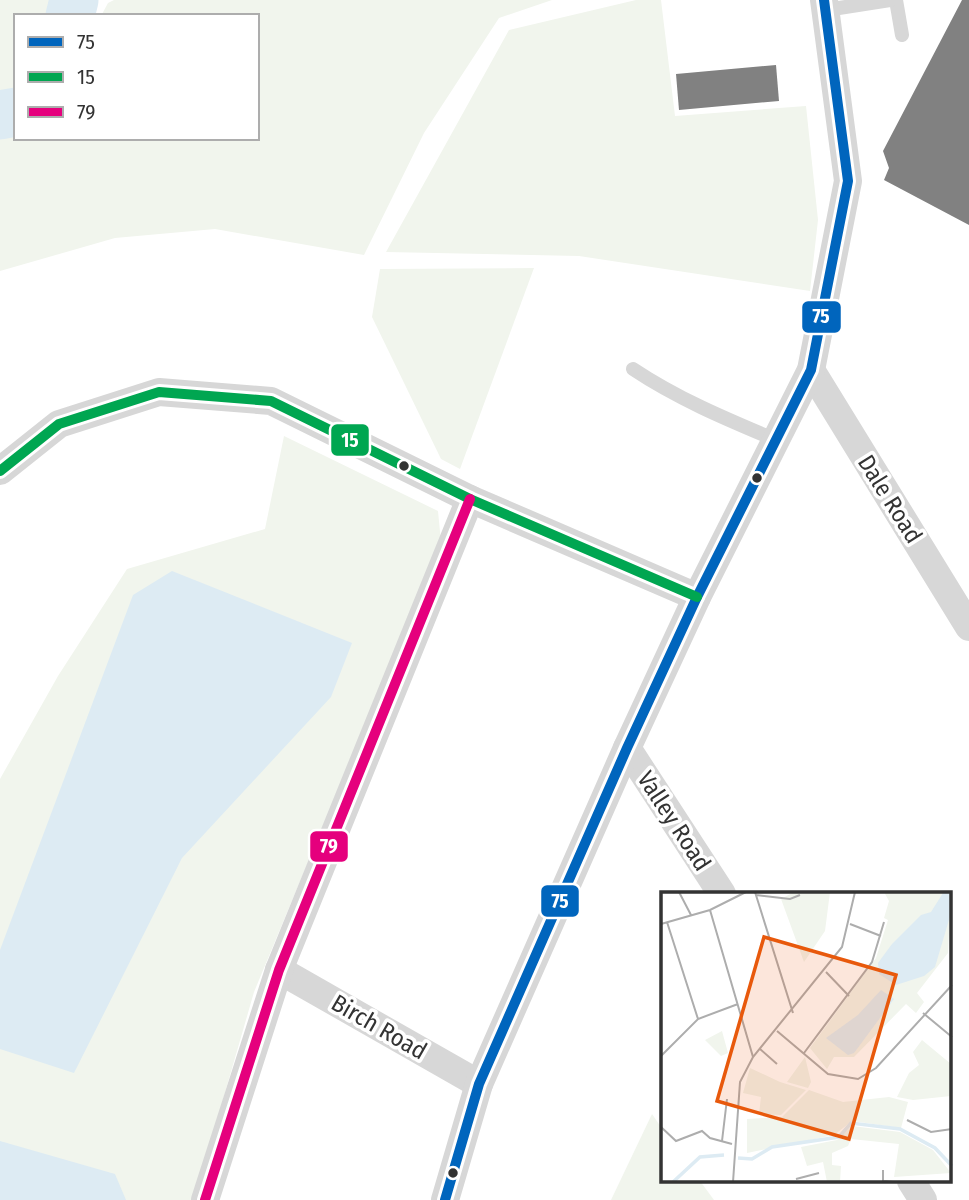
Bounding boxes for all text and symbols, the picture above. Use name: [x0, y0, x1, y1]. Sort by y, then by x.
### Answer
legend: [14, 14, 259, 140]
text: 75: [77, 29, 95, 55]
text: 15: [77, 64, 95, 90]
text: 79: [77, 99, 95, 125]
line badge: 75: [801, 300, 842, 334]
text: 75: [812, 305, 830, 328]
line badge: 15: [330, 423, 370, 457]
text: 15: [341, 429, 359, 452]
street label: Dale Road: [852, 450, 928, 548]
unlabelled marker: [397, 459, 411, 473]
unlabelled marker: [750, 471, 764, 485]
street label: Valley Road: [631, 766, 717, 876]
line badge: 79: [309, 830, 349, 863]
text: 79: [320, 835, 338, 858]
line badge: 75: [540, 884, 580, 918]
text: 75: [551, 890, 569, 913]
inset map: [661, 892, 951, 1182]
street label: Birch Road: [326, 989, 432, 1065]
unlabelled marker: [446, 1166, 460, 1180]

